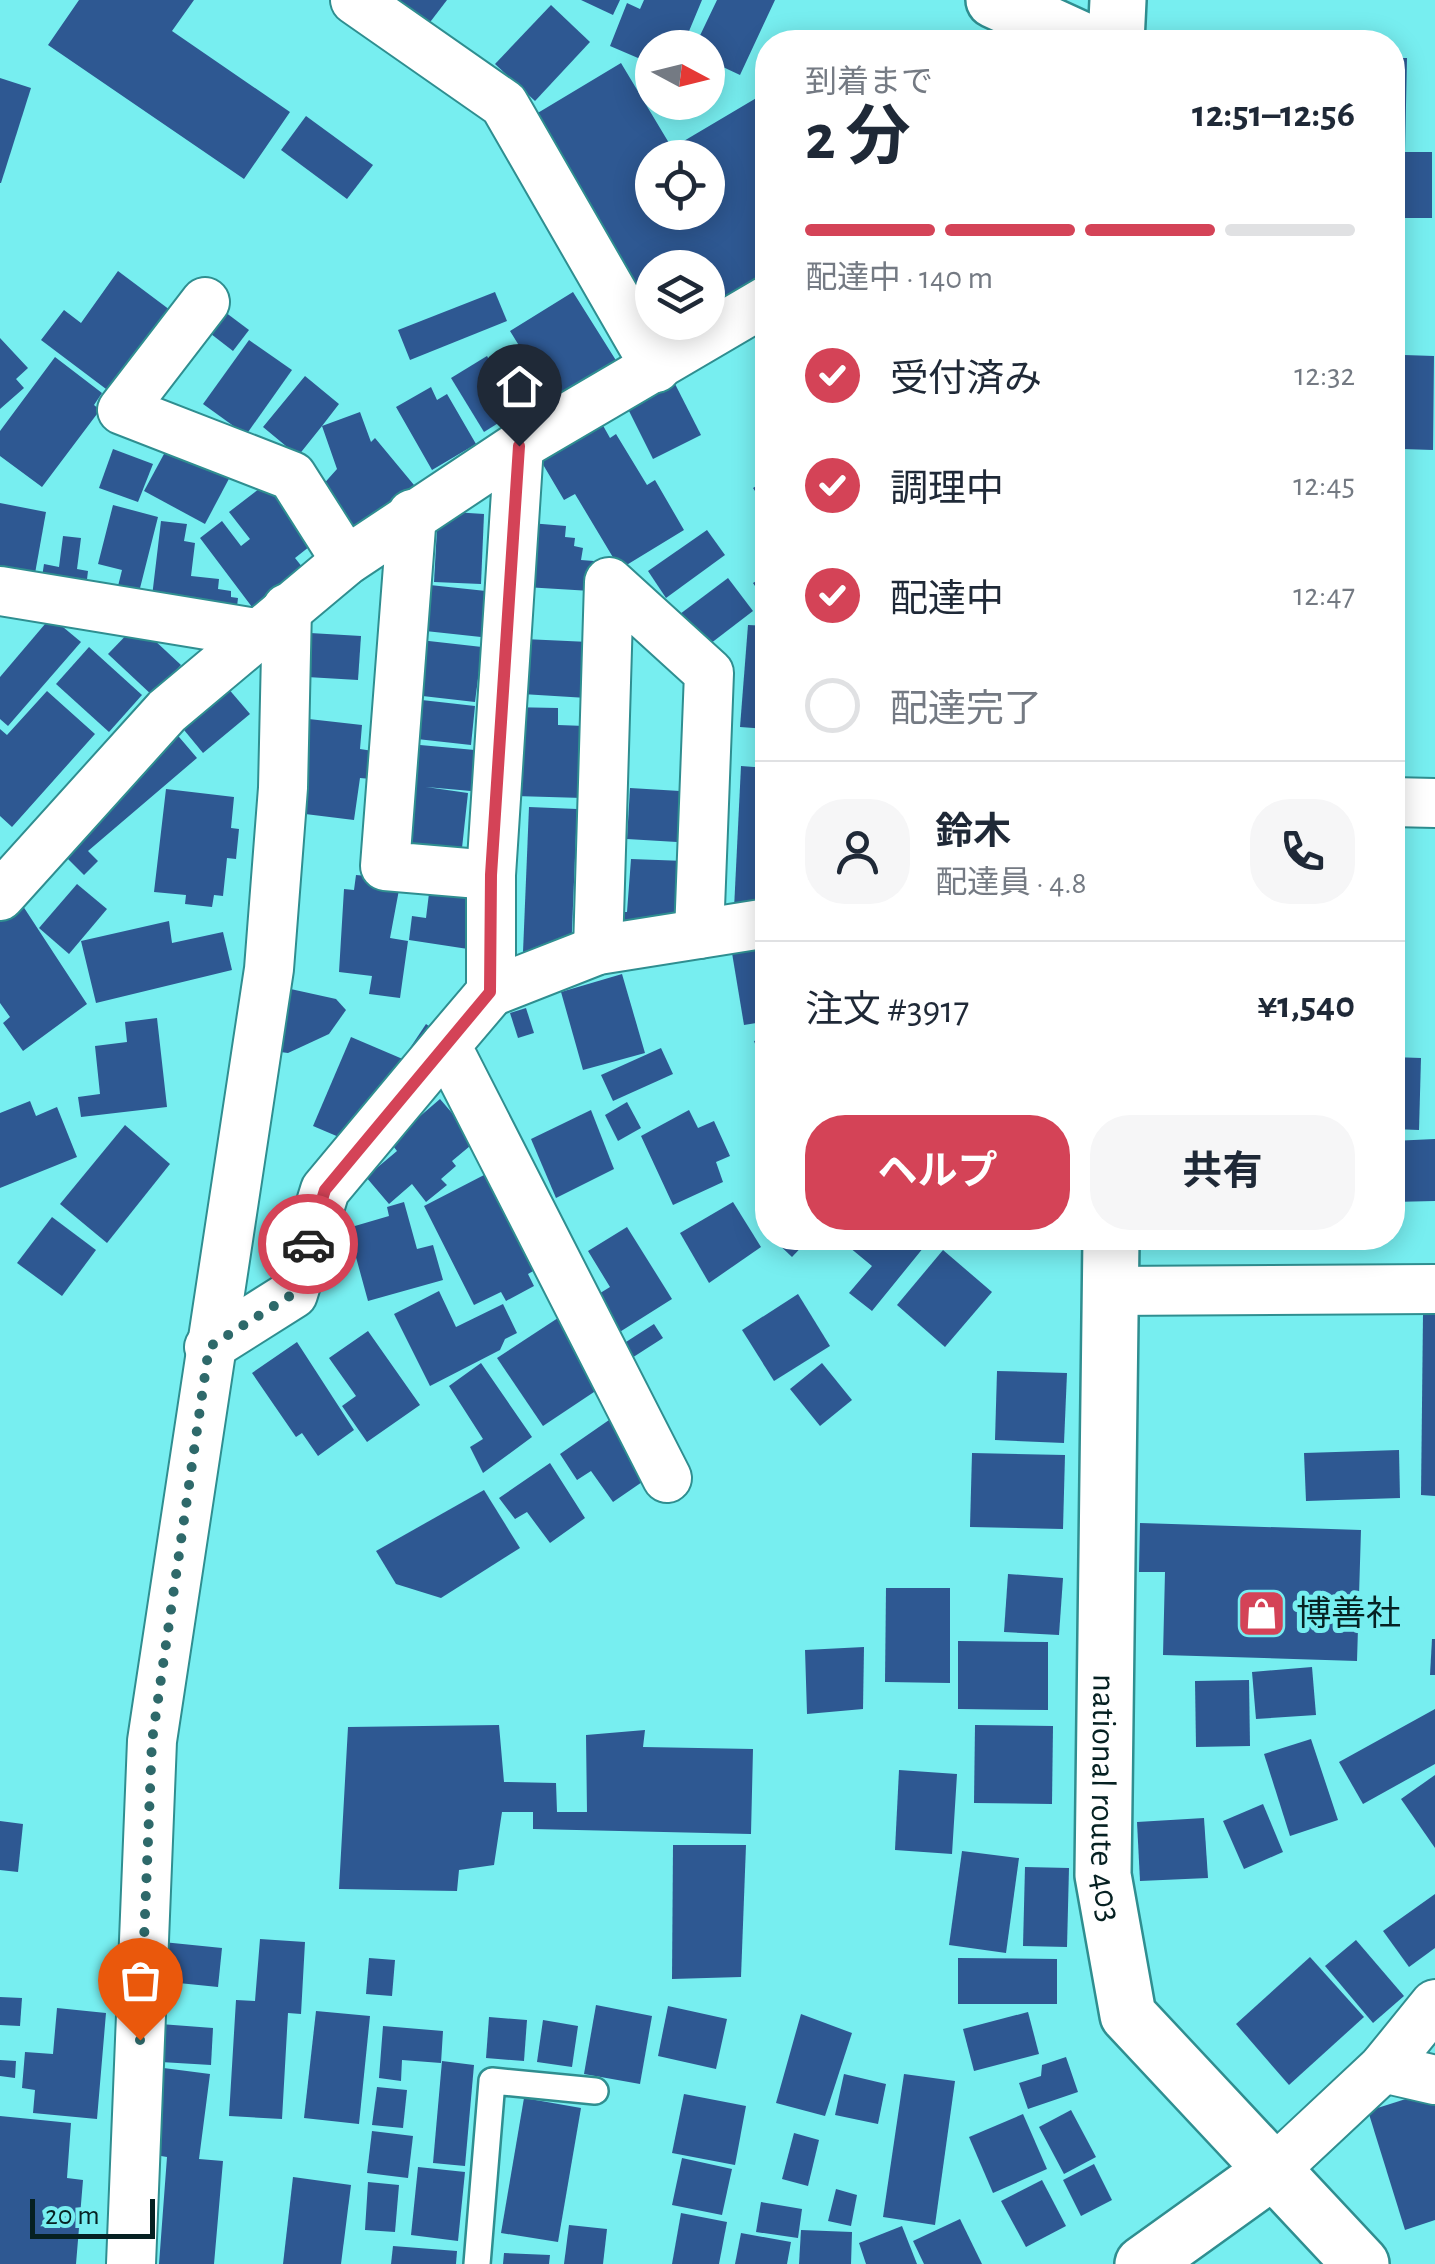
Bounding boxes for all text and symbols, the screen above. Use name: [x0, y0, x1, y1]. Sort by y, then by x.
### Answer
north arrow: [635, 30, 725, 120]
map controls: [635, 30, 725, 340]
text: 到着まで: [805, 66, 933, 98]
text: 12:51–12:56: [1192, 96, 1355, 134]
text: 2 分: [805, 106, 910, 171]
button: locate: [635, 140, 725, 230]
button: layers: [635, 250, 725, 340]
text: 配達中 · 140 m: [805, 262, 993, 294]
pin: [477, 344, 562, 447]
icon: check: [805, 348, 860, 403]
icon: home: [492, 359, 547, 414]
text: 12:32: [1294, 359, 1355, 391]
text: 受付済み: [890, 361, 1042, 399]
icon: check: [805, 458, 860, 513]
text: 12:45: [1293, 469, 1355, 501]
text: 調理中: [890, 471, 1004, 509]
icon: check: [805, 568, 860, 623]
text: 12:47: [1293, 579, 1355, 611]
text: 配達中: [890, 581, 1004, 619]
text: 配達完了: [890, 691, 1042, 729]
button: person: [805, 799, 910, 904]
button: phone: [1250, 799, 1355, 904]
text: 鈴木: [935, 814, 1011, 852]
text: 配達員 · 4.8: [935, 867, 1087, 899]
text: ¥1,540: [1257, 987, 1355, 1025]
text: 注文 #3917: [805, 992, 969, 1030]
button: ヘルプ: [805, 1115, 1070, 1230]
button: 共有: [1090, 1115, 1355, 1230]
courier: [258, 1194, 358, 1294]
icon: car: [281, 1217, 336, 1272]
shop icon: 博善社: [1235, 1587, 1287, 1639]
place label: 博善社: [1296, 1595, 1401, 1632]
street label: national route 403: [1084, 1674, 1127, 1925]
pin: [98, 1938, 183, 2041]
icon: bag: [113, 1953, 168, 2008]
scale bar: [30, 2194, 155, 2238]
text: 20 m: [45, 2202, 100, 2230]

